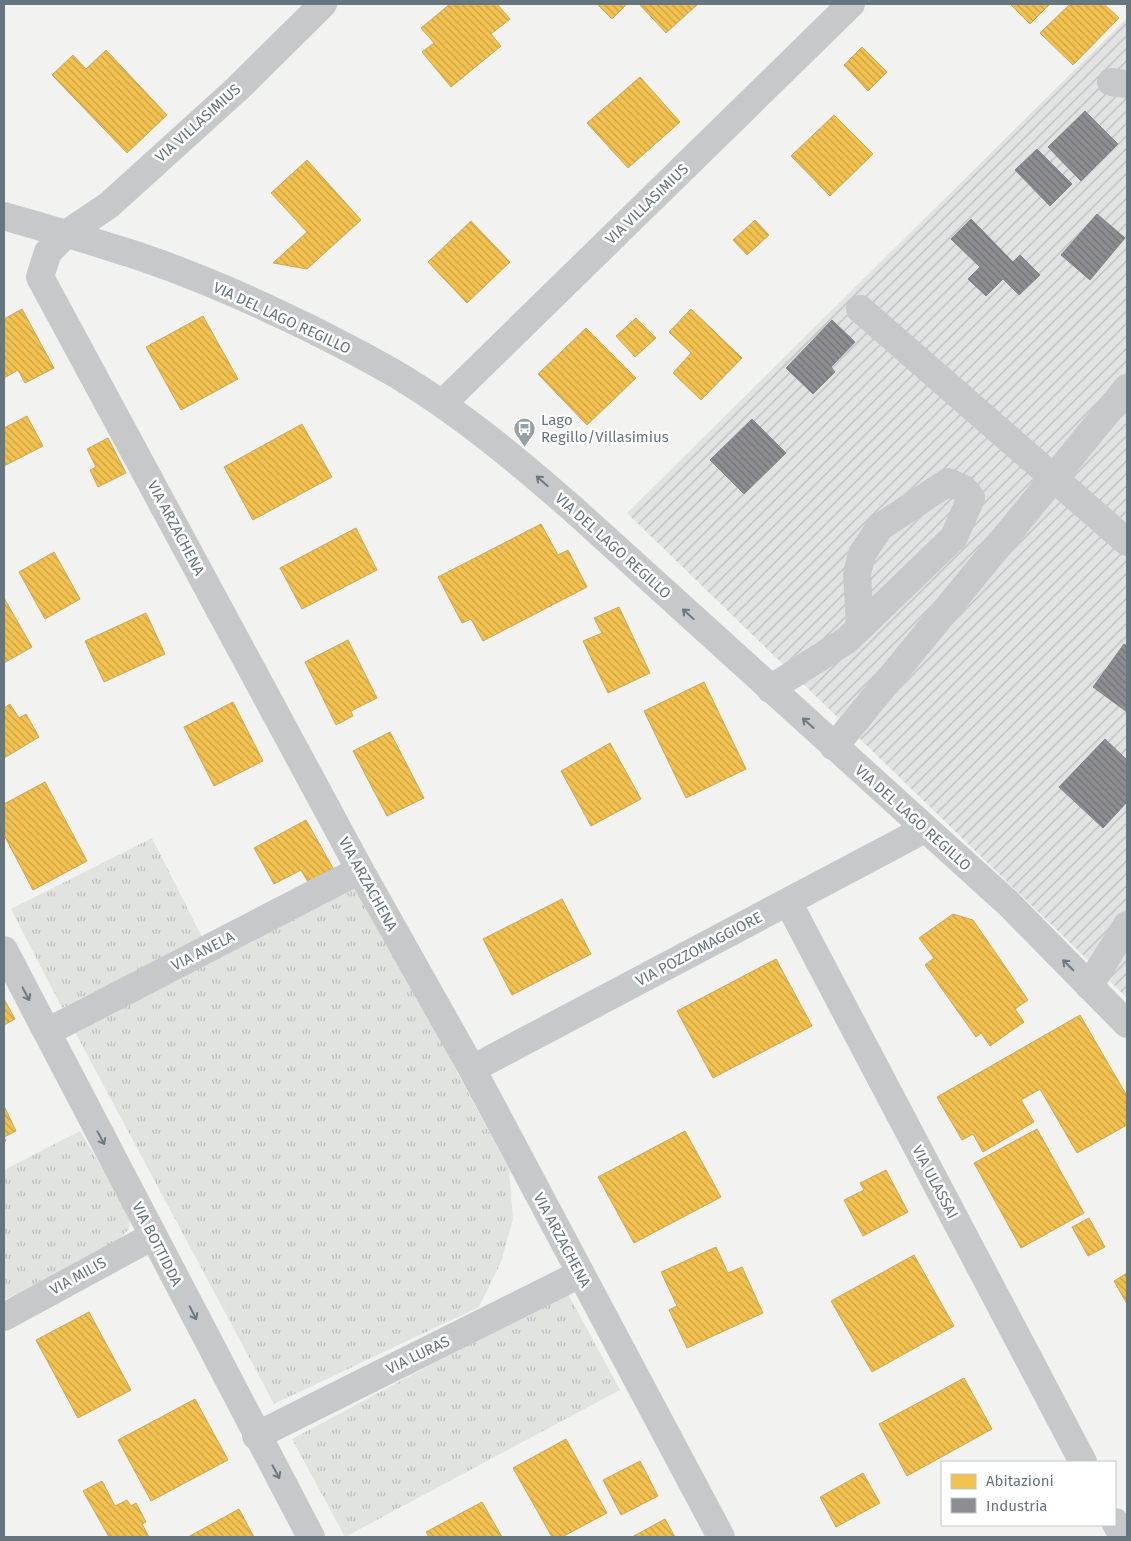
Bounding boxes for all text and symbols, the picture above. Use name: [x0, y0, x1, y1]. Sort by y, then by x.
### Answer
street label: VIA VILLASIMIUS: [152, 80, 244, 166]
street label: VIA VILLASIMIUS: [602, 160, 692, 248]
street label: VIA DEL LAGO REGILLO: [210, 278, 354, 358]
place label: Lago Regillo/Villasimius: [541, 411, 669, 446]
bus stop icon: Lago Regillo/Villasimius: [513, 417, 537, 448]
one-way arrow: [535, 476, 548, 487]
street label: VIA ARZACHENA: [143, 478, 209, 579]
street label: VIA DEL LAGO REGILLO: [551, 489, 675, 603]
one-way arrow: [682, 608, 695, 620]
one-way arrow: [802, 717, 815, 729]
street label: VIA DEL LAGO REGILLO: [851, 761, 975, 875]
street label: VIA ARZACHENA: [335, 834, 401, 934]
street label: VIA POZZOMAGGIORE: [633, 908, 765, 990]
street label: VIA ANELA: [169, 927, 238, 975]
one-way arrow: [1062, 958, 1074, 971]
one-way arrow: [21, 986, 31, 1001]
one-way arrow: [96, 1130, 106, 1145]
street label: VIA ULASSAI: [908, 1142, 962, 1222]
street label: VIA ARZACHENA: [529, 1190, 595, 1291]
street label: VIA BOTTIDDA: [128, 1199, 186, 1289]
street label: VIA MILIS: [47, 1253, 109, 1299]
one-way arrow: [189, 1305, 198, 1320]
street label: VIA LURAS: [383, 1332, 453, 1378]
legend: [941, 1461, 1116, 1526]
one-way arrow: [271, 1465, 281, 1480]
text: Abitazioni: [986, 1472, 1054, 1490]
text: Industria: [986, 1497, 1048, 1515]

